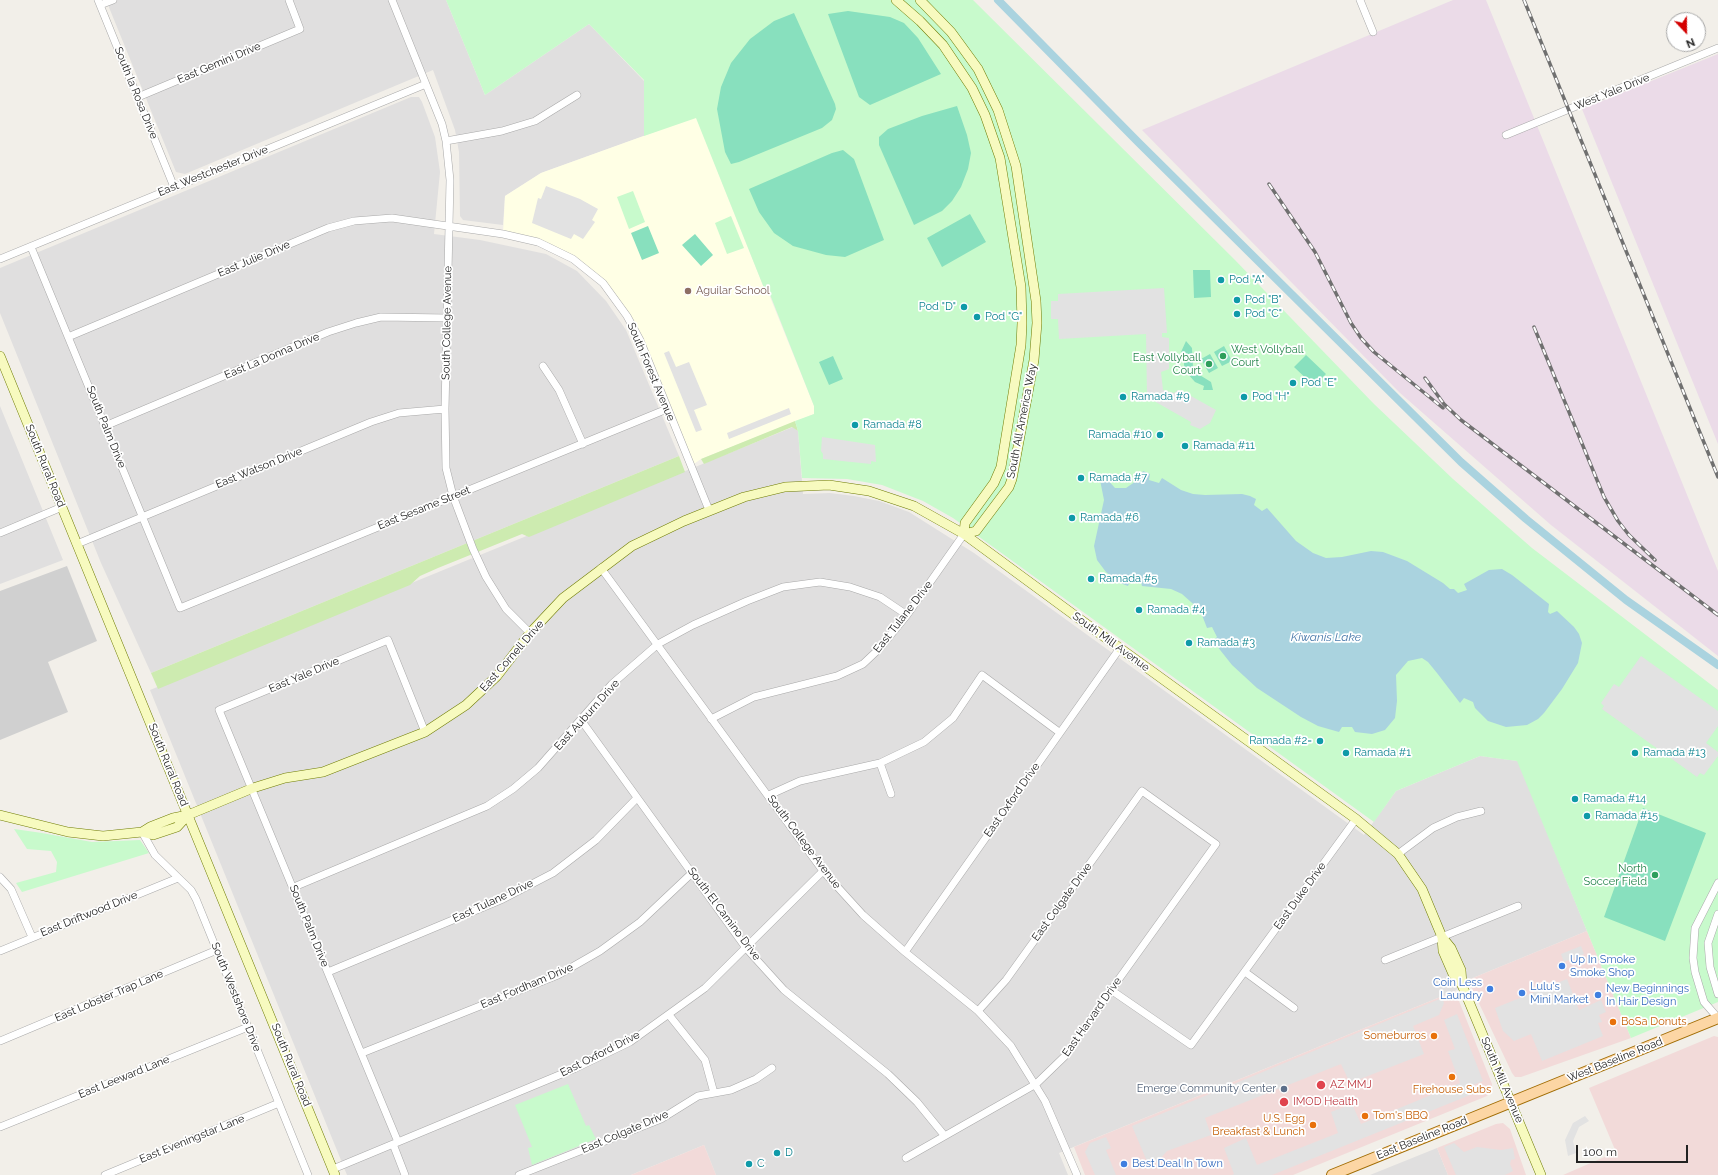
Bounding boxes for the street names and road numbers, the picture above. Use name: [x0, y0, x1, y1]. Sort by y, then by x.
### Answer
street label: East Gemini Drive: [175, 40, 263, 86]
street label: South la Rosa Drive: [111, 45, 161, 141]
street label: West Yale Drive: [1573, 71, 1651, 113]
street label: East Westchester Drive: [156, 143, 270, 199]
street label: East Julie Drive: [216, 238, 292, 280]
street label: South College Avenue: [439, 266, 455, 380]
street label: South Forest Avenue: [624, 321, 678, 423]
street label: East La Donna Drive: [222, 330, 322, 382]
street label: South All America Way: [1004, 362, 1040, 480]
street label: South Palm Drive: [83, 384, 129, 470]
street label: South Rural Road: [22, 423, 68, 509]
street label: East Watson Drive: [214, 445, 304, 491]
street label: East Sesame Street: [376, 483, 472, 533]
street label: East Tulane Drive: [871, 578, 935, 656]
street label: South Mill Avenue: [1070, 610, 1152, 674]
street label: East Cornell Drive: [477, 618, 547, 694]
street label: East Yale Drive: [267, 654, 341, 696]
street label: East Auburn Drive: [552, 677, 622, 753]
street label: South Rural Road: [145, 722, 191, 808]
street label: East Oxford Drive: [981, 760, 1043, 840]
street label: South College Avenue: [764, 793, 844, 891]
street label: East Colgate Drive: [1029, 860, 1095, 944]
street label: East Duke Drive: [1271, 860, 1329, 932]
street label: South El Camino Drive: [685, 865, 763, 963]
street label: East Tulane Drive: [450, 876, 536, 926]
street label: South Palm Drive: [286, 883, 332, 969]
street label: East Driftwood Drive: [38, 888, 140, 940]
street label: South Westshore Drive: [208, 941, 264, 1053]
street label: East Fordham Drive: [479, 961, 575, 1011]
street label: East Lobster Trap Lane: [53, 967, 165, 1025]
street label: East Harvard Drive: [1060, 975, 1124, 1059]
street label: South Rural Road: [268, 1022, 314, 1108]
street label: East Oxford Drive: [558, 1028, 642, 1080]
street label: South Mill Avenue: [1478, 1035, 1526, 1125]
street label: West Baseline Road: [1565, 1035, 1665, 1085]
street label: East Leeward Lane: [77, 1053, 171, 1101]
street label: East Colgate Drive: [579, 1108, 671, 1156]
street label: East Eveningstar Lane: [138, 1112, 246, 1166]
street label: East Baseline Road: [1375, 1114, 1469, 1162]

